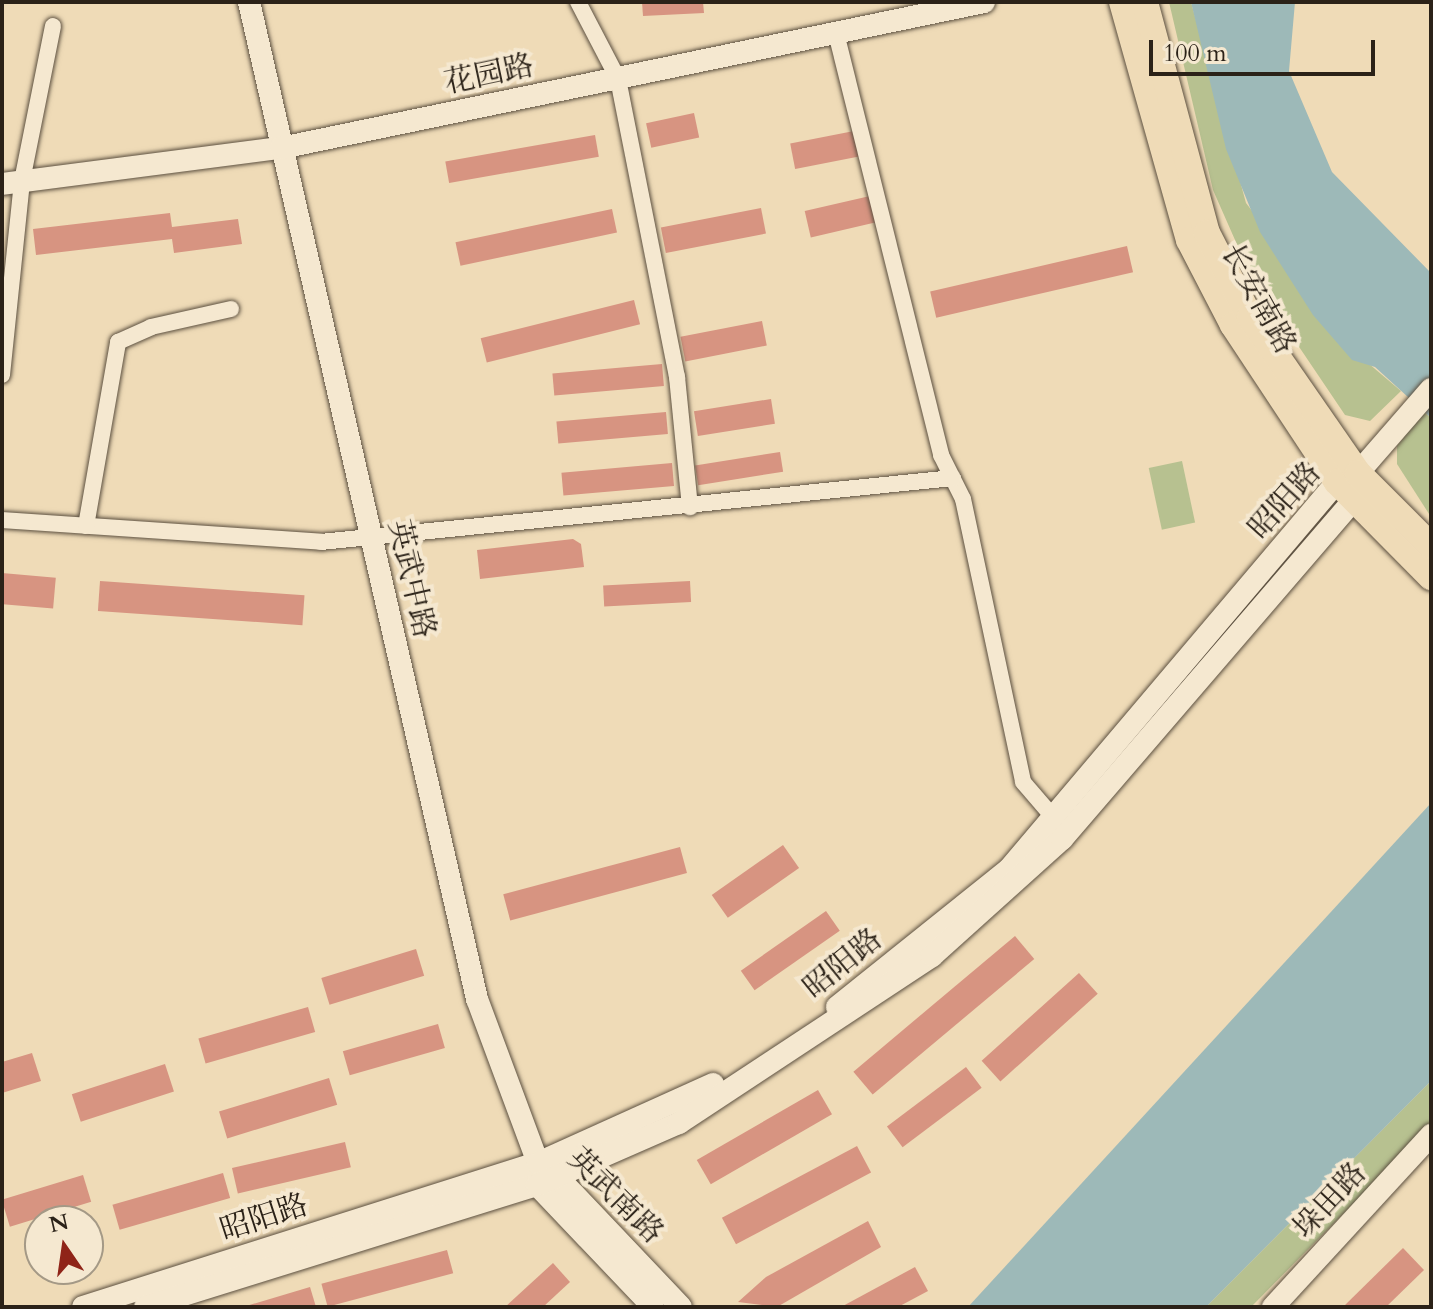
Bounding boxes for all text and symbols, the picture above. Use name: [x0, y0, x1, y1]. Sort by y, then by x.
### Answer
scale bar: [1153, 24, 1379, 74]
text: 100 m: [1163, 37, 1227, 70]
street label: 花园路: [441, 48, 537, 102]
street label: 长安南路: [1213, 238, 1303, 360]
street label: 昭阳路: [1242, 456, 1328, 546]
street label: 英武中路: [380, 516, 442, 642]
street label: 昭阳路: [797, 922, 889, 1006]
street label: 英武南路: [560, 1141, 670, 1251]
street label: 垛田路: [1286, 1156, 1374, 1246]
street label: 昭阳路: [216, 1187, 312, 1249]
north arrow: [24, 1205, 104, 1285]
text: N: [46, 1207, 72, 1240]

